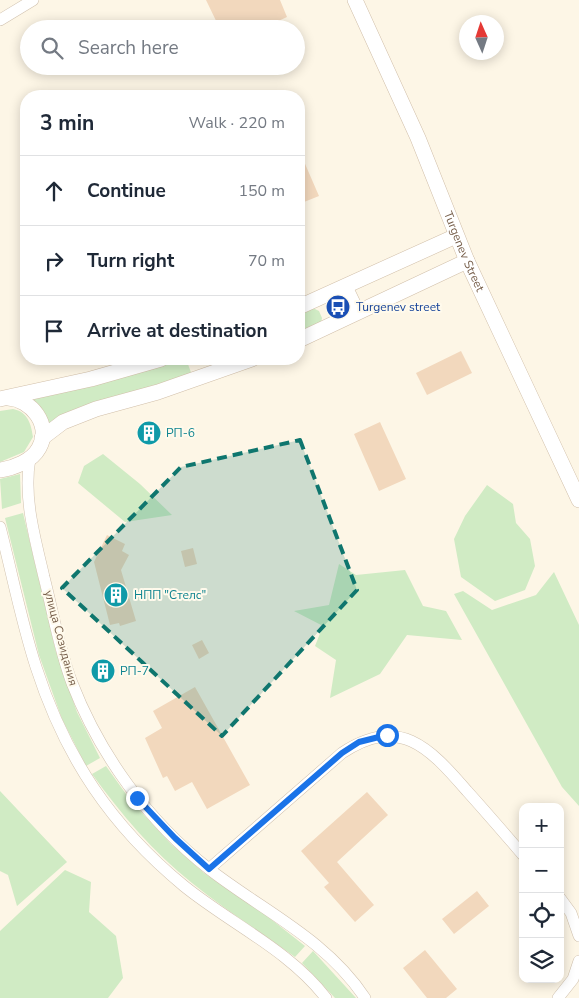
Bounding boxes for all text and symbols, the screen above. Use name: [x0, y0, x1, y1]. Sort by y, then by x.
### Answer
north arrow: [459, 15, 504, 60]
search box: [20, 20, 305, 75]
icon: search: [38, 34, 66, 62]
text: Search here: [78, 35, 179, 61]
text: 3 min: [40, 109, 94, 137]
text: Walk · 220 m: [189, 112, 285, 134]
icon: ahead: [40, 177, 68, 205]
text: Continue: [87, 178, 166, 204]
text: 150 m: [238, 180, 285, 202]
street label: Turgenev Street: [440, 209, 489, 295]
icon: right: [40, 247, 68, 275]
text: Turn right: [87, 248, 174, 274]
text: 70 m: [248, 250, 285, 272]
bus stop icon: Turgenev street: [325, 294, 351, 320]
place label: Turgenev street: [356, 299, 441, 315]
icon: arrive: [40, 317, 68, 345]
text: Arrive at destination: [87, 318, 268, 344]
building icon: РП-6: [136, 420, 162, 446]
place label: РП-6: [166, 425, 195, 441]
building icon: НПП "Стелс": [103, 582, 129, 608]
place label: НПП "Стелс": [134, 587, 206, 603]
street label: улица Созидания: [41, 588, 81, 688]
building icon: РП-7: [90, 658, 116, 684]
place label: РП-7: [120, 663, 149, 679]
route start: [376, 724, 399, 747]
route end: [126, 787, 149, 810]
map controls: [519, 803, 564, 983]
button: +: [519, 803, 564, 848]
button: −: [519, 848, 564, 893]
button: locate: [519, 893, 564, 938]
button: layers: [519, 938, 564, 983]

